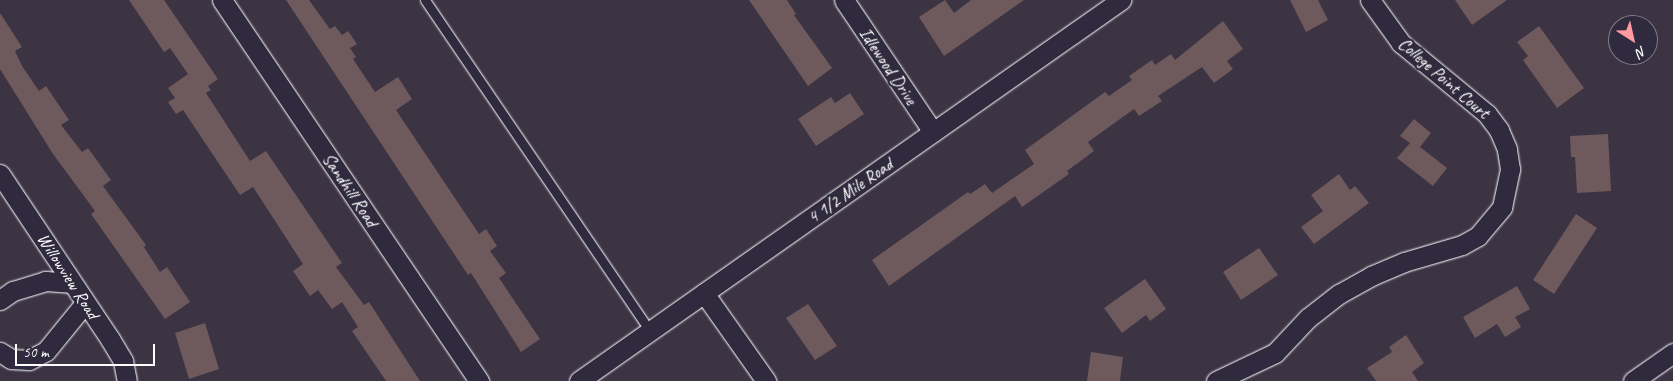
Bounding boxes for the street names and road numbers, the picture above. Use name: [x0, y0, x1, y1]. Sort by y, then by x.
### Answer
street label: Idlewood Drive: [854, 23, 922, 109]
street label: College Point Court: [1394, 33, 1494, 123]
street label: Sandhill Road: [318, 149, 382, 231]
street label: 4 1/2 Mile Road: [803, 154, 897, 228]
street label: Willowview Road: [32, 229, 104, 323]

